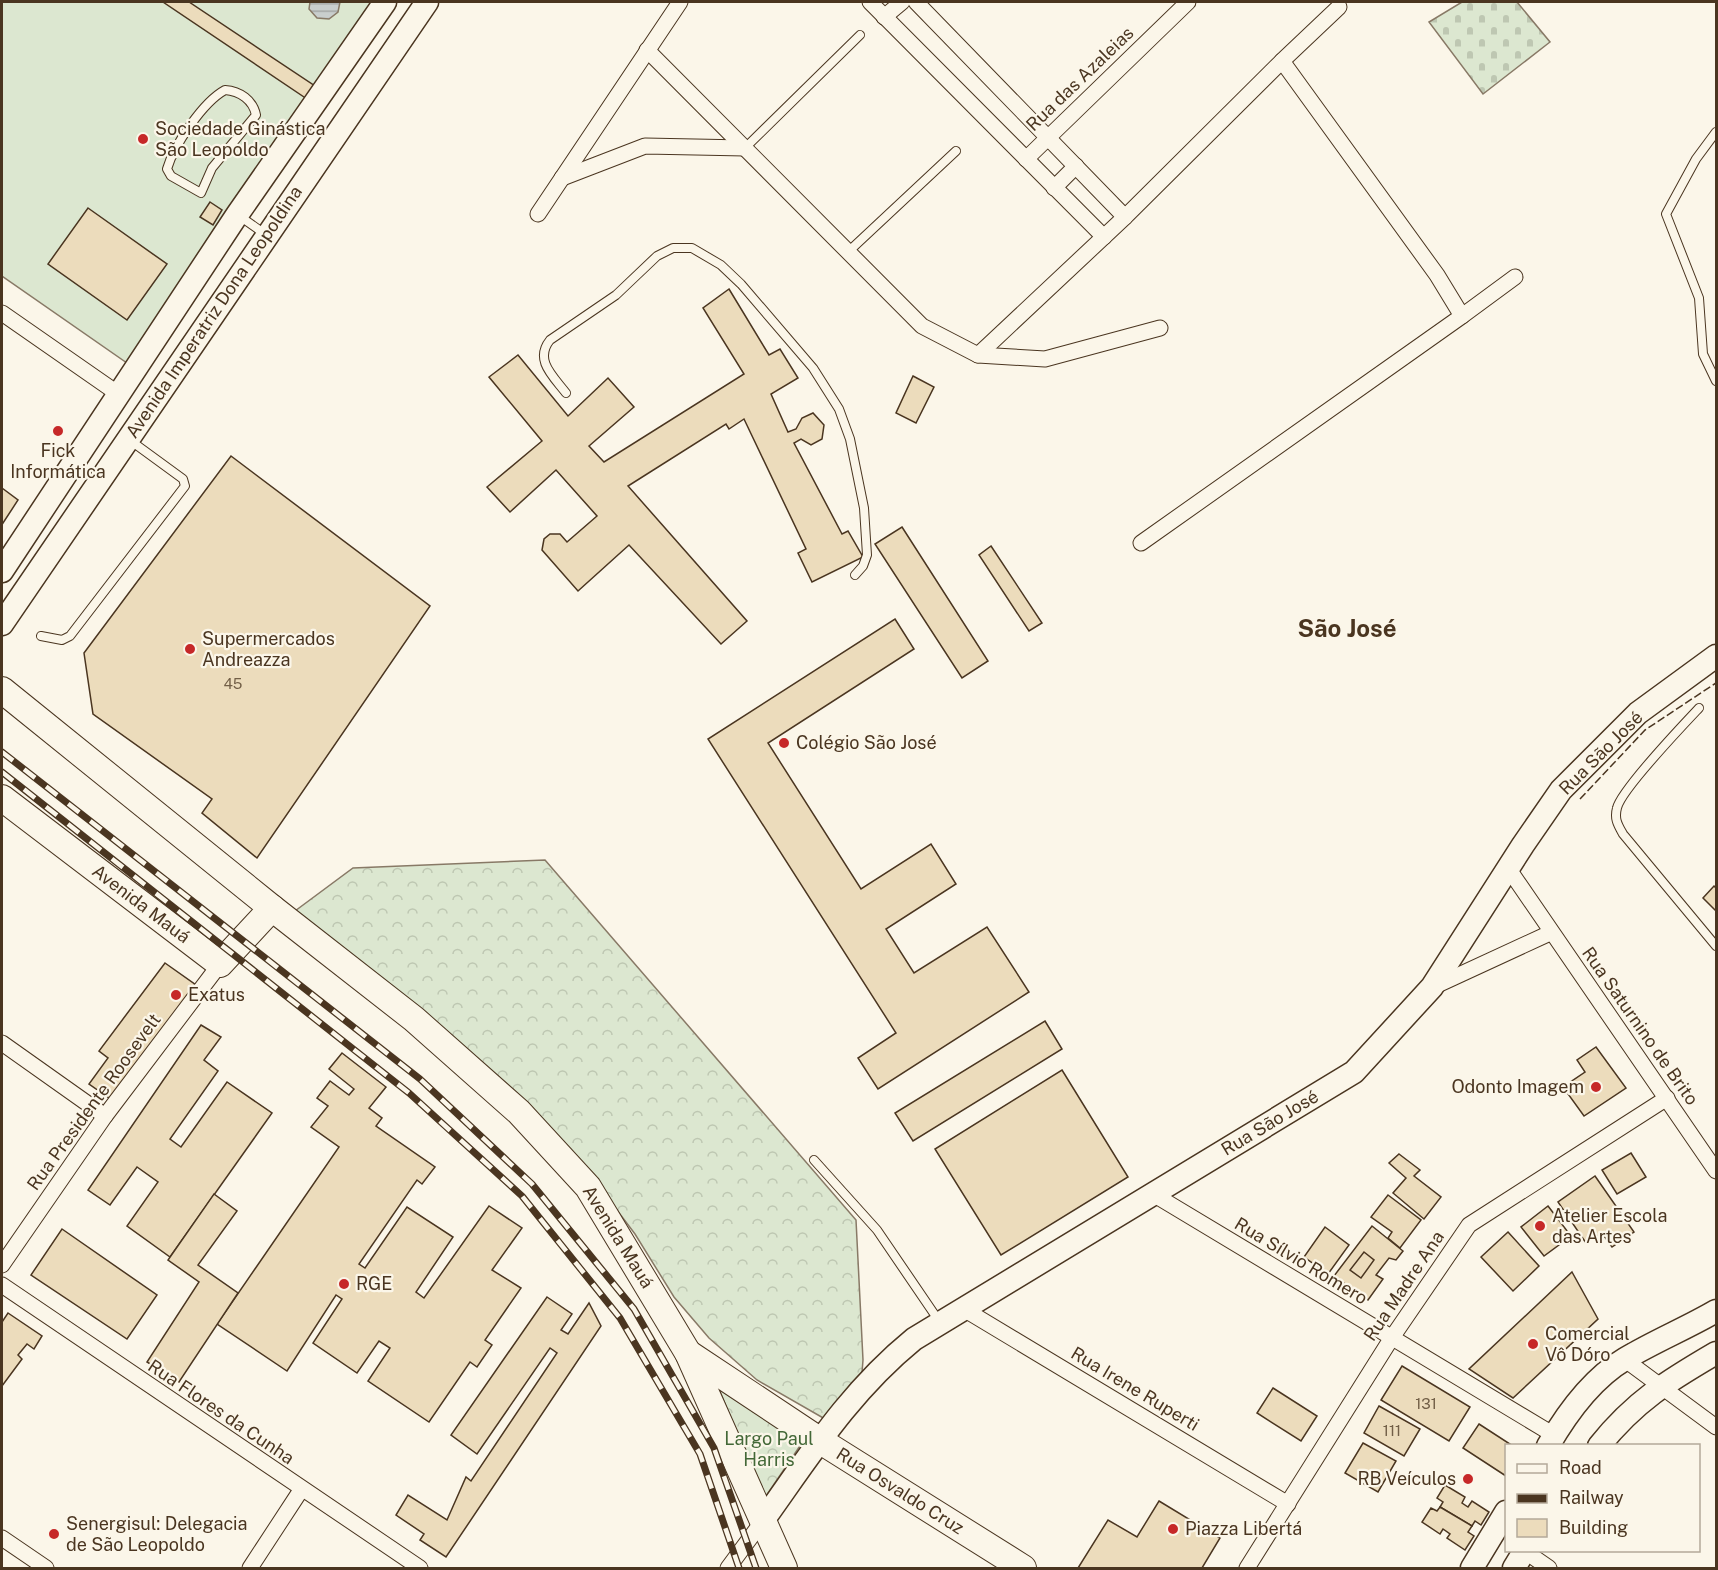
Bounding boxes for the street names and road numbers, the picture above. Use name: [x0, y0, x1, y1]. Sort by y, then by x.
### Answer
street label: Rua das Azaleias: [1022, 22, 1138, 135]
street label: Avenida Imperatriz Dona Leopoldina: [121, 182, 306, 442]
street label: Rua São José: [1554, 706, 1647, 799]
street label: Avenida Mauá: [88, 860, 194, 947]
street label: Rua Saturnino de Brito: [1578, 943, 1703, 1109]
street label: Rua Presidente Roosevelt: [22, 1009, 165, 1194]
street label: Rua São José: [1217, 1085, 1322, 1160]
street label: Avenida Mauá: [579, 1182, 658, 1292]
street label: Rua Sílvio Romero: [1231, 1213, 1372, 1309]
street label: Rua Madre Ana: [1359, 1227, 1448, 1345]
street label: Rua Irene Ruperti: [1067, 1342, 1203, 1435]
street label: Rua Flores da Cunha: [144, 1355, 298, 1468]
street label: Rua Osvaldo Cruz: [833, 1443, 968, 1538]

